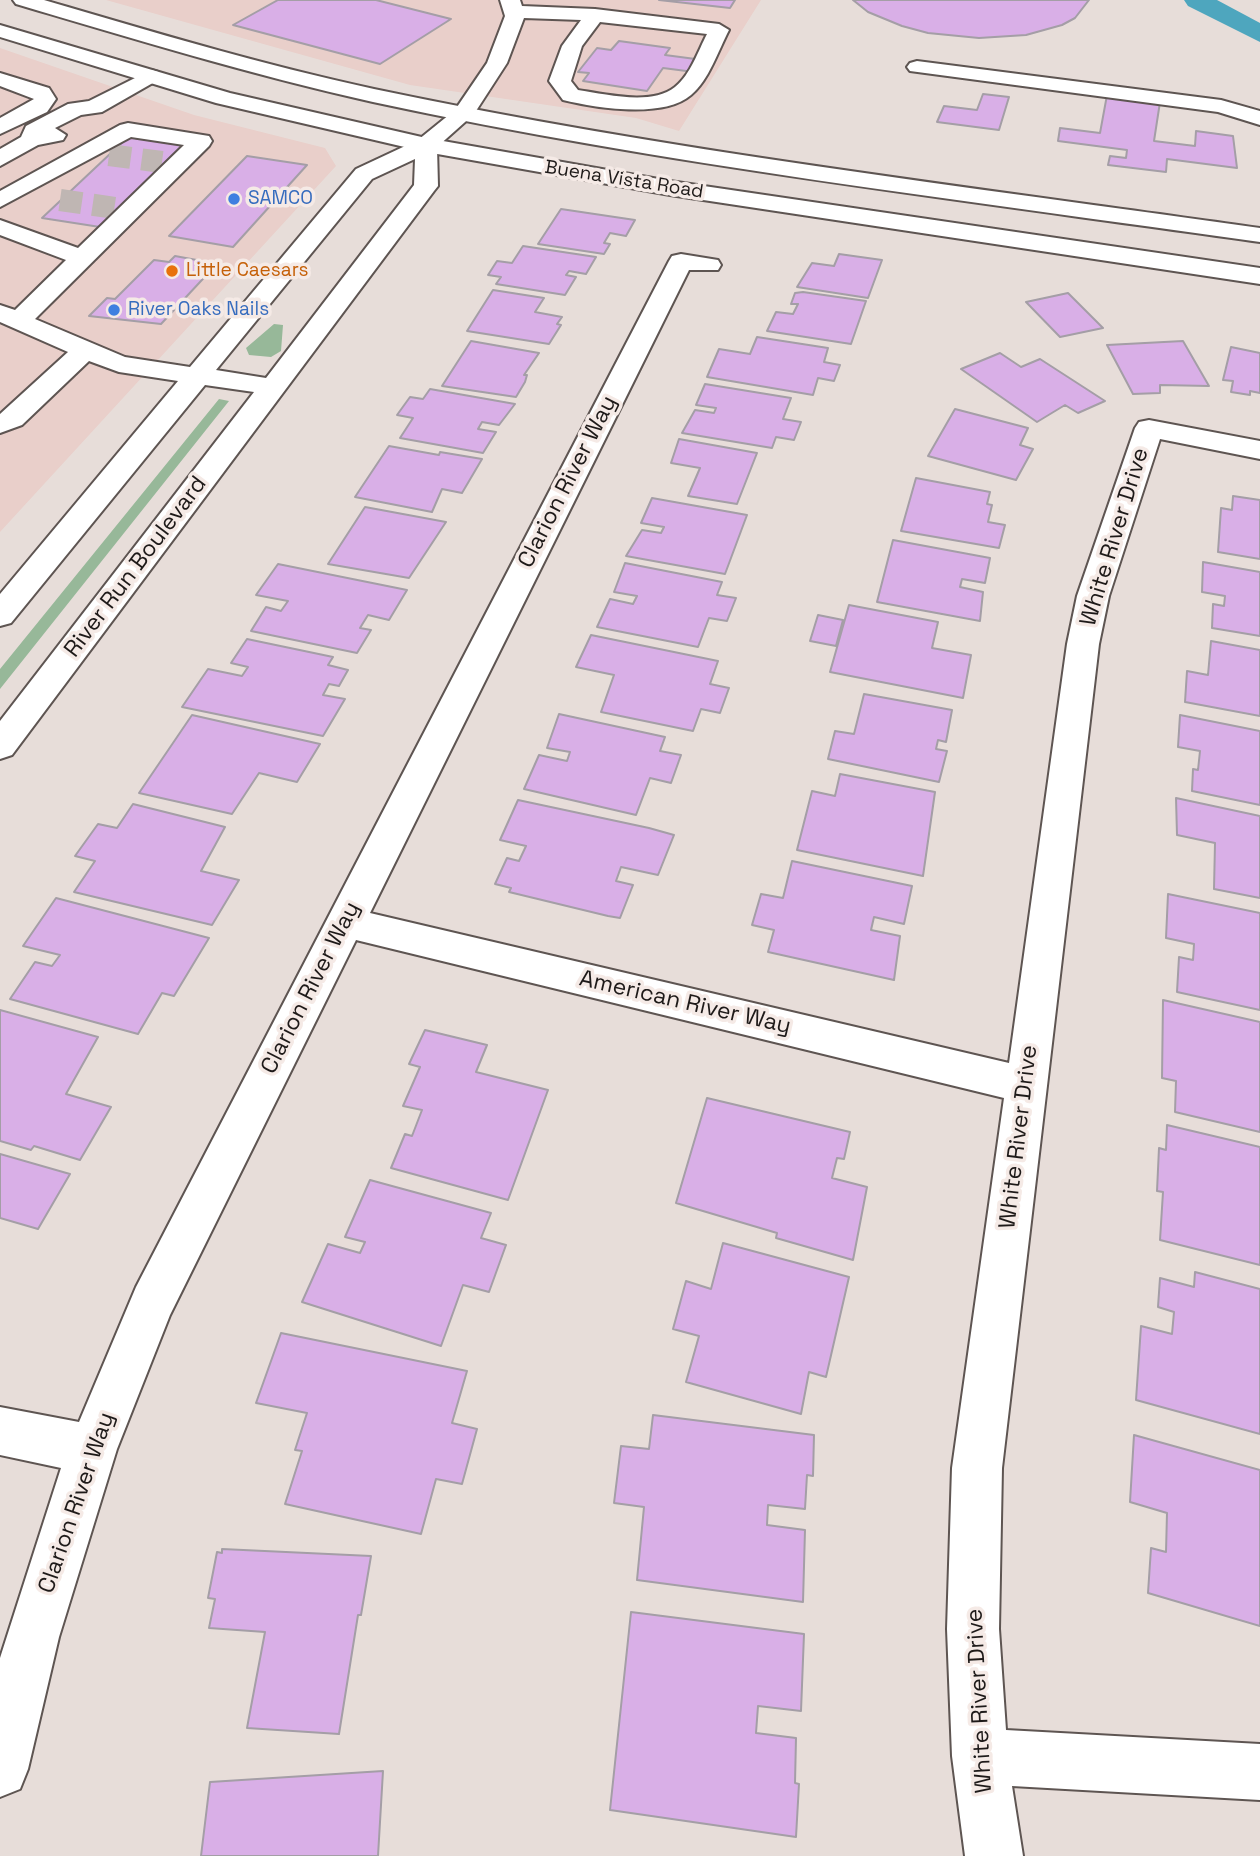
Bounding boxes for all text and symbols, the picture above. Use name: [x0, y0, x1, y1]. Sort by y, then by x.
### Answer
street label: Buena Vista Road: [543, 156, 705, 204]
place label: SAMCO: [248, 188, 313, 210]
marker: SAMCO: [226, 191, 242, 207]
place label: Little Caesars: [186, 260, 309, 282]
marker: Little Caesars: [164, 263, 180, 279]
place label: River Oaks Nails: [128, 299, 269, 321]
marker: River Oaks Nails: [106, 302, 122, 318]
street label: Clarion River Way: [513, 391, 623, 573]
street label: White River Drive: [1075, 445, 1155, 629]
street label: River Run Boulevard: [59, 471, 213, 663]
street label: Clarion River Way: [256, 897, 366, 1079]
street label: American River Way: [576, 965, 794, 1041]
street label: White River Drive: [994, 1044, 1044, 1230]
street label: Clarion River Way: [33, 1409, 121, 1597]
street label: White River Drive: [961, 1608, 999, 1794]

